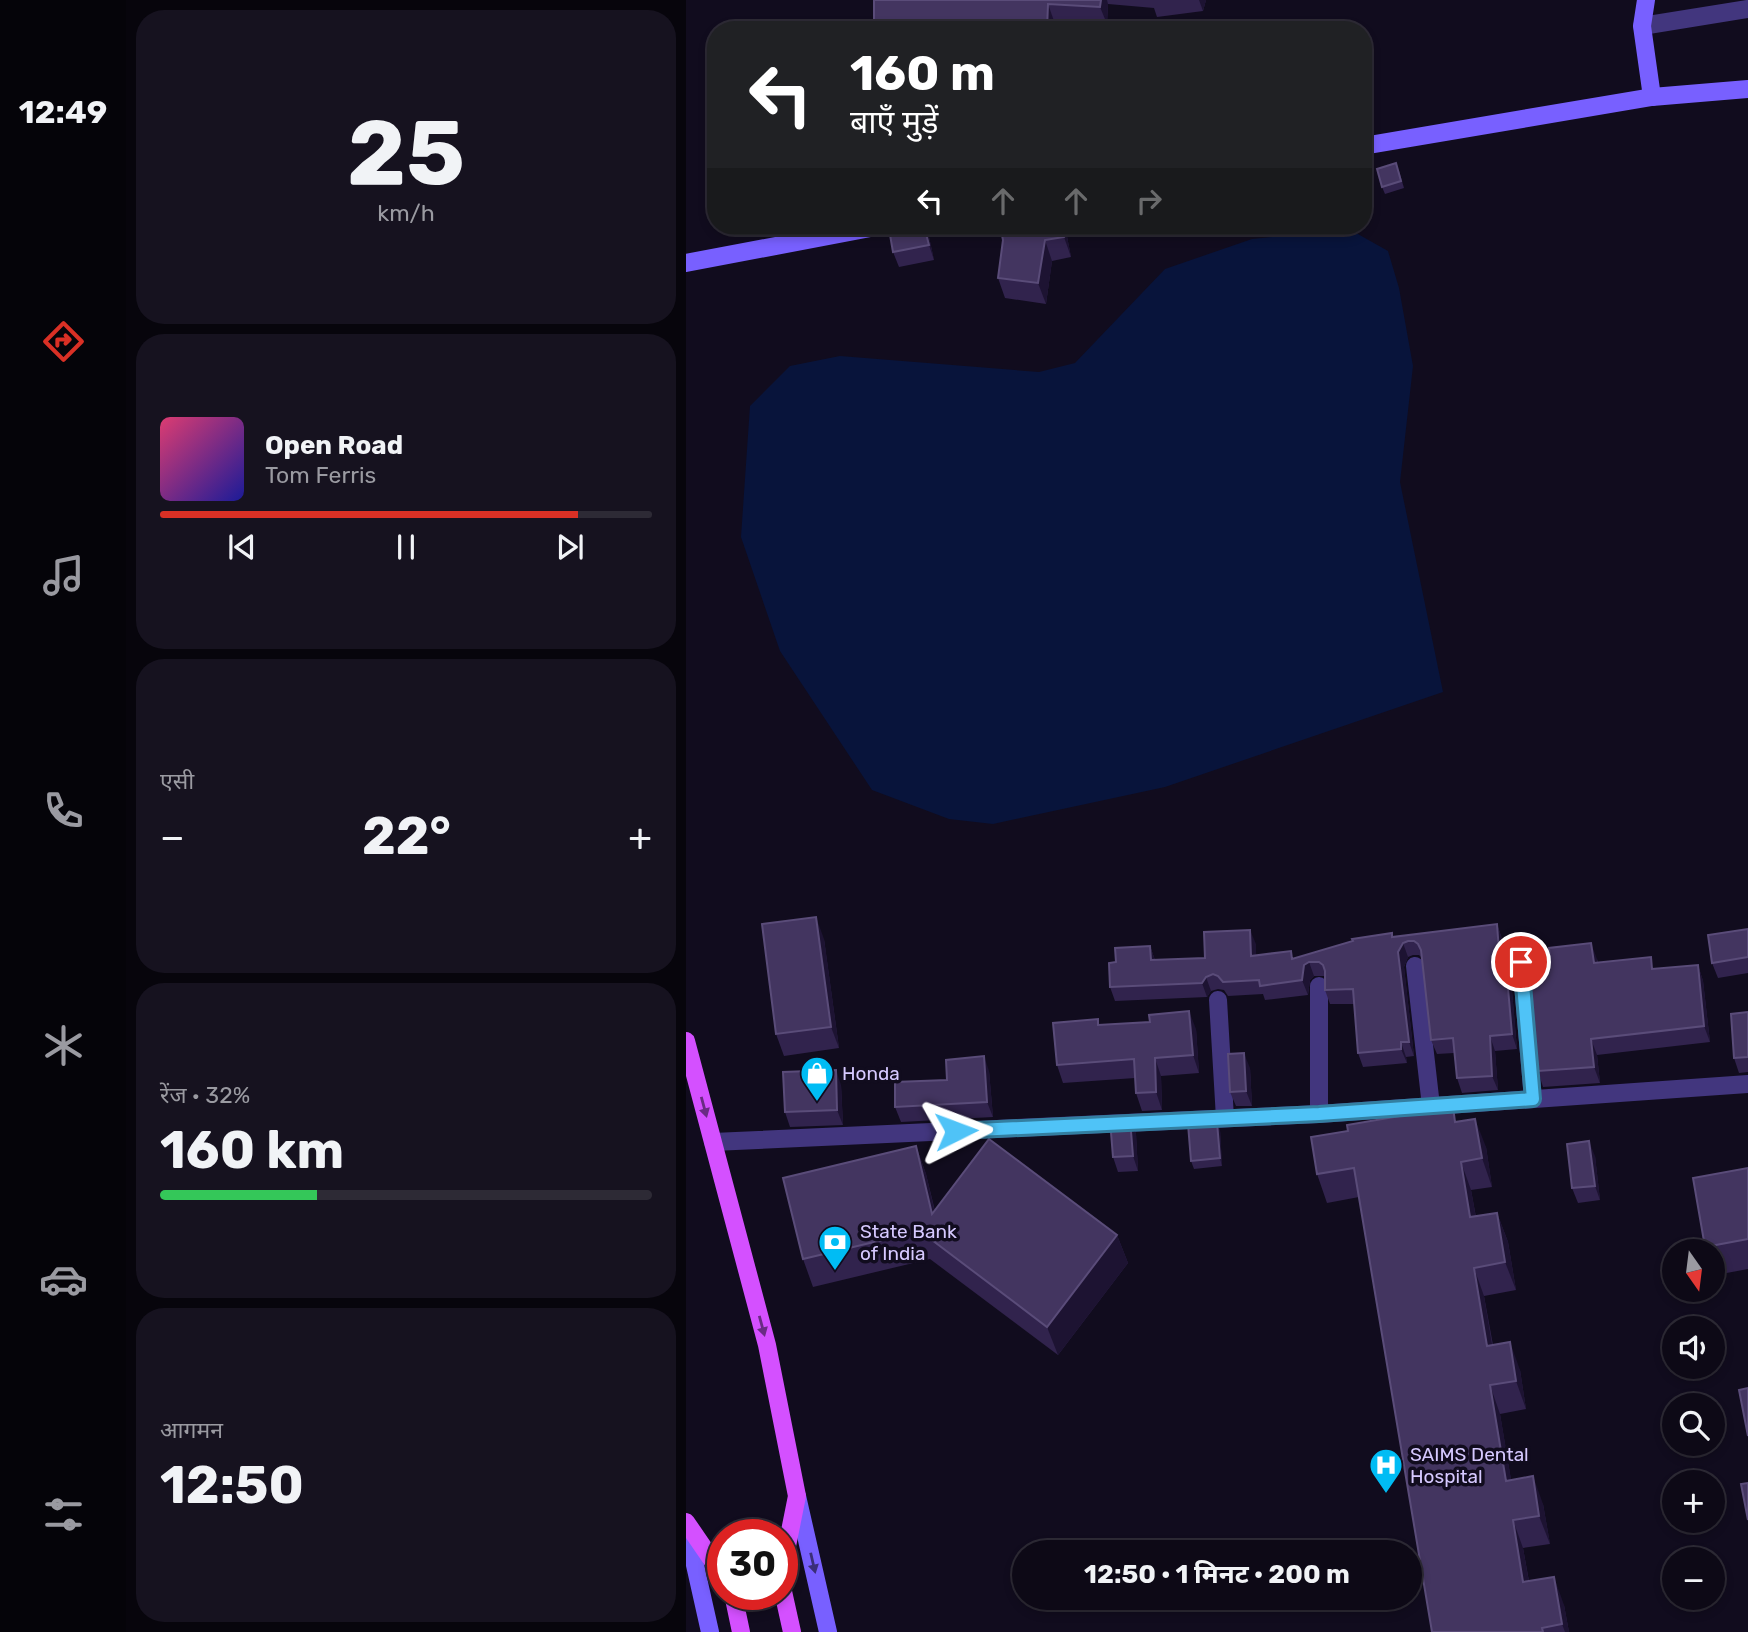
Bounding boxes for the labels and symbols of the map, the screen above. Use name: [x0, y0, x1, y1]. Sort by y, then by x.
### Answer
pin: [1491, 932, 1551, 992]
shop icon: Honda: [798, 1054, 836, 1103]
place label: Honda: [842, 1062, 900, 1085]
position arrow: [919, 1094, 993, 1168]
one-way arrow: [699, 1096, 709, 1117]
place label: State Bank of India: [860, 1220, 957, 1265]
bank icon: State Bank of India: [816, 1223, 854, 1272]
north arrow: [1662, 1239, 1726, 1302]
one-way arrow: [757, 1316, 768, 1338]
place label: SAIMS Dental Hospital: [1410, 1443, 1529, 1488]
hospital icon: SAIMS Dental Hospital: [1367, 1446, 1405, 1495]
speed limit sign: 30: [707, 1519, 798, 1610]
one-way arrow: [807, 1552, 818, 1574]

